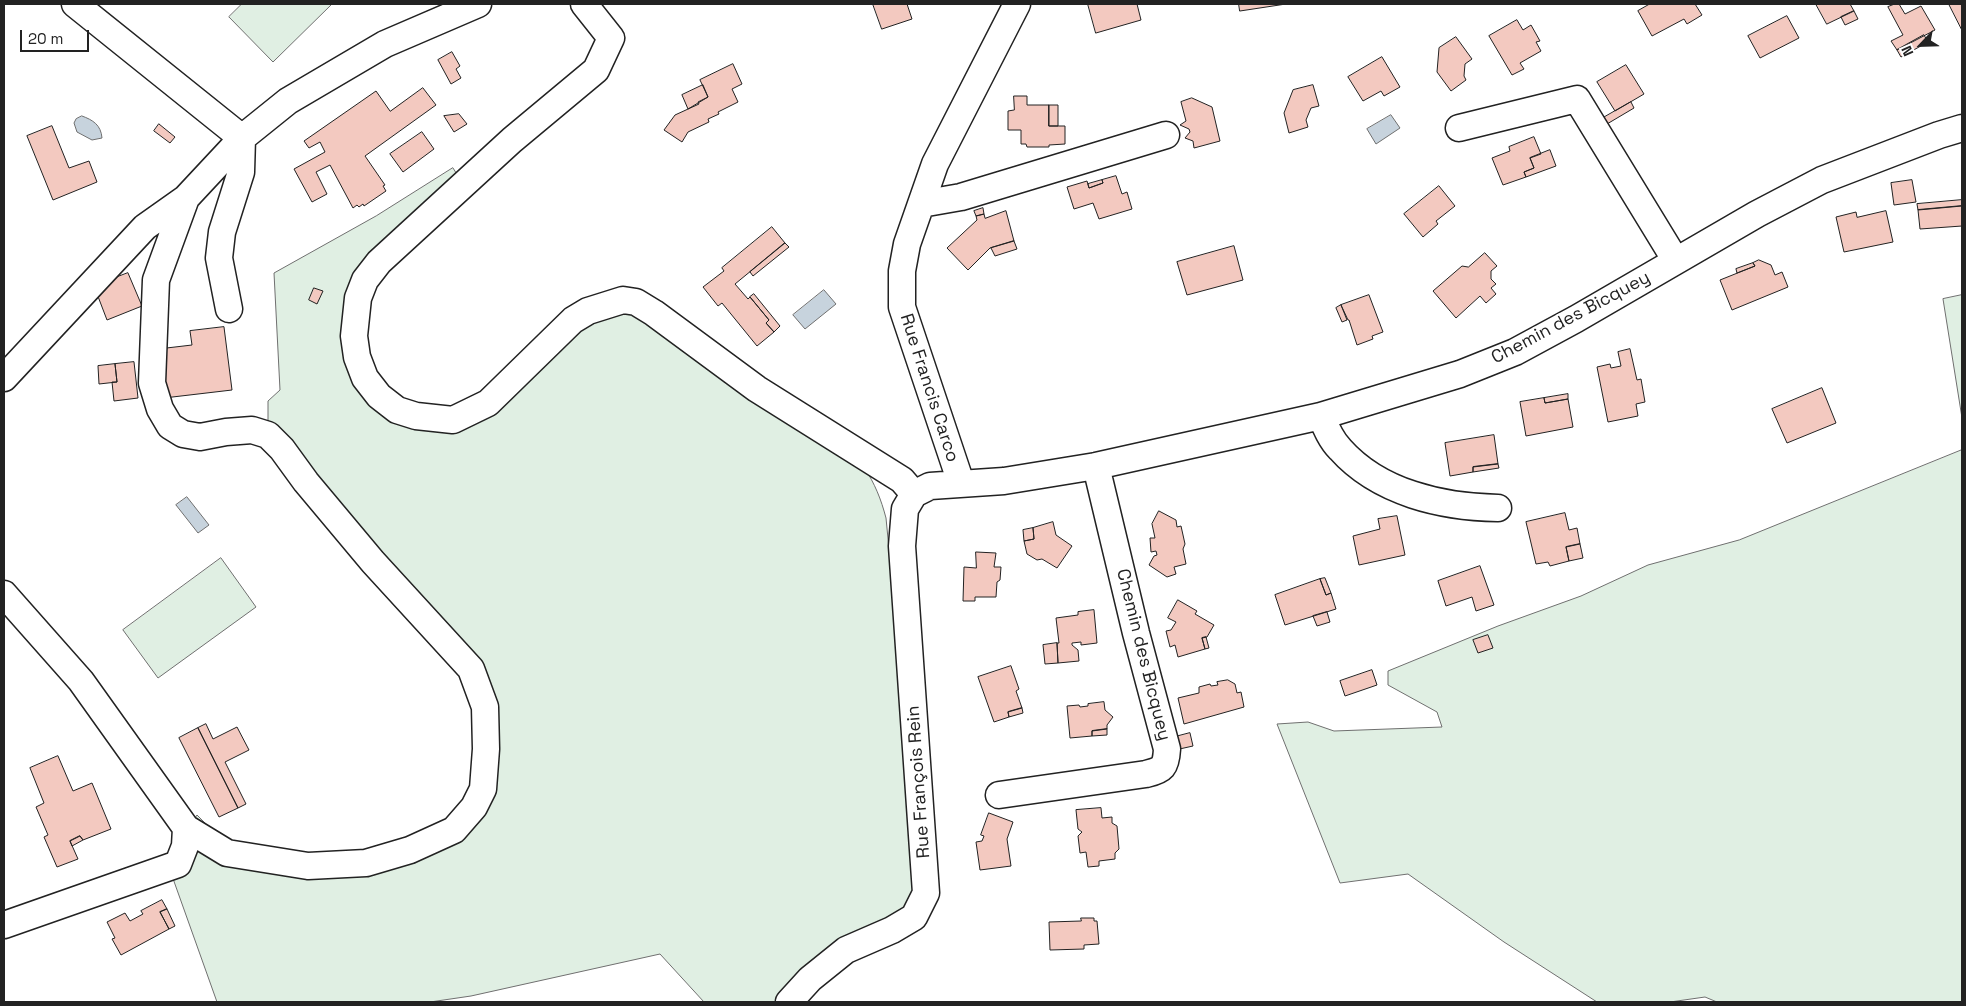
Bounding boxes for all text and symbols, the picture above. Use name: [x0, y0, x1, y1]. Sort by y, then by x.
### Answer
scale bar: [22, 20, 91, 52]
north arrow: [1896, 20, 1946, 70]
text: 20 m: [28, 29, 63, 48]
text: N: [1897, 43, 1917, 59]
street label: Chemin des Bicquey: [1488, 267, 1654, 369]
street label: Rue Francis Carco: [895, 311, 963, 465]
street label: Chemin des Bicquey: [1111, 567, 1175, 743]
street label: Rue François Rein: [903, 705, 935, 859]

